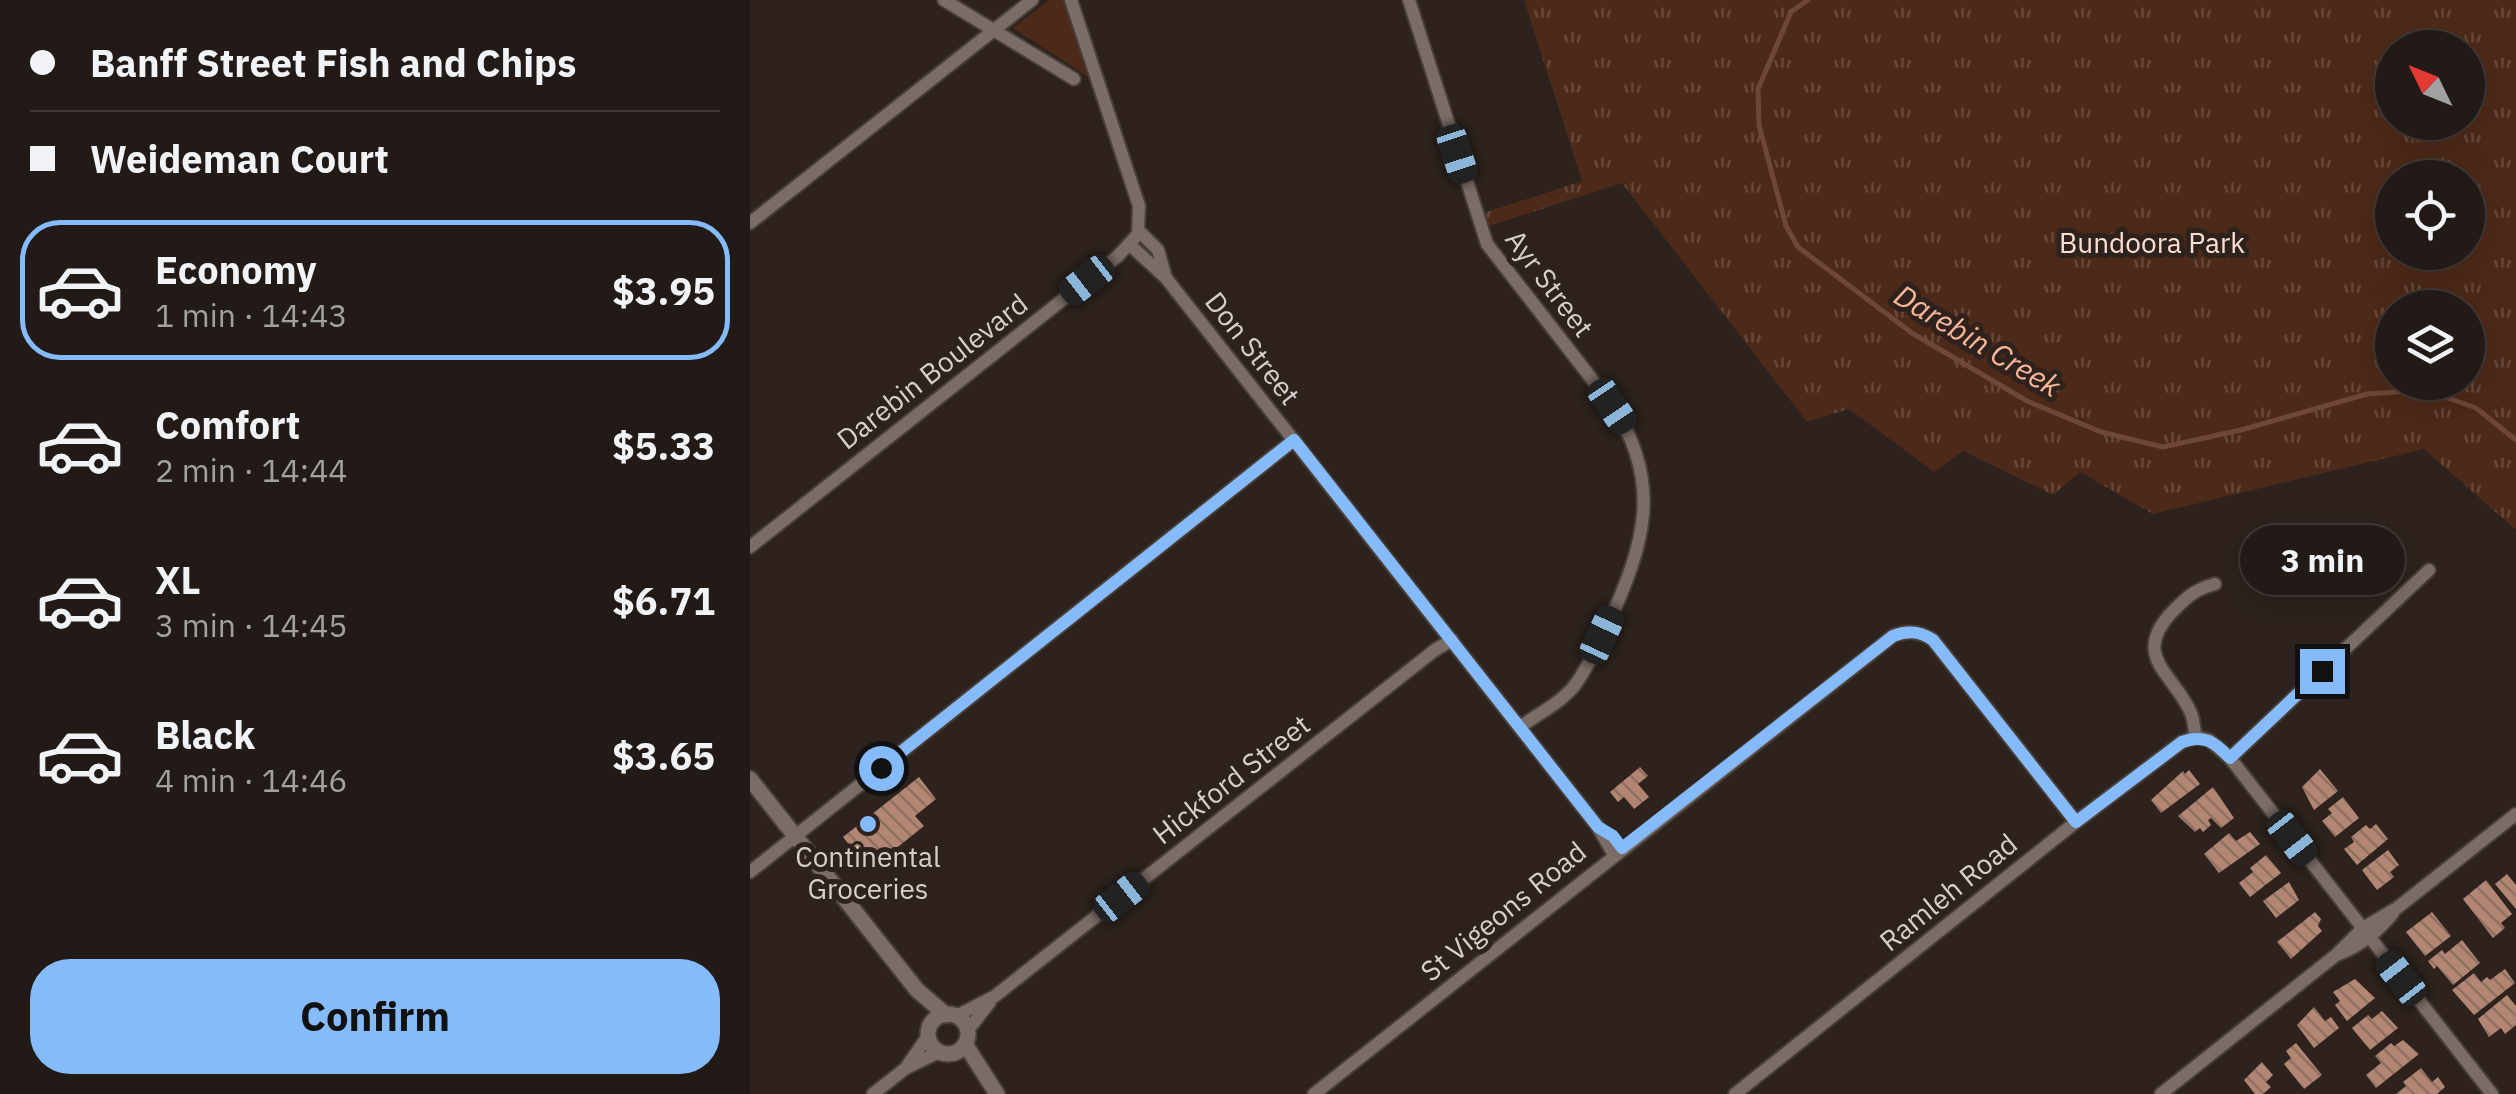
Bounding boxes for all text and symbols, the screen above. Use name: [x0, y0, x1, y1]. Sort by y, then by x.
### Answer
north arrow: [2375, 30, 2485, 140]
map controls: [2375, 30, 2485, 400]
text: Banff Street Fish and Chips: [90, 38, 576, 87]
car: [1433, 121, 1481, 187]
text: Weideman Court: [90, 134, 389, 183]
button: locate: [2375, 160, 2485, 270]
street label: Ayr Street: [1498, 222, 1602, 344]
park label: Bundoora Park: [2059, 224, 2245, 261]
icon: car: [35, 245, 125, 335]
text: Economy: [155, 245, 317, 294]
car: [1054, 250, 1120, 310]
text: $3.95: [612, 266, 715, 315]
water label: Darebin Creek: [1888, 275, 2069, 405]
street label: Don Street: [1197, 284, 1309, 412]
street label: Darebin Boulevard: [829, 285, 1035, 457]
button: layers: [2375, 290, 2485, 400]
text: 1 min · 14:43: [155, 294, 348, 336]
car: [1583, 373, 1641, 439]
icon: car: [35, 400, 125, 490]
text: Comfort: [155, 400, 300, 449]
text: $5.33: [612, 421, 715, 470]
text: 2 min · 14:44: [155, 449, 348, 491]
callout: 3 min: [2240, 526, 2404, 596]
text: 3 min: [2281, 539, 2364, 581]
icon: car: [35, 555, 125, 645]
text: XL: [155, 555, 201, 604]
text: $6.71: [612, 576, 715, 625]
car: [1576, 601, 1628, 669]
text: 3 min · 14:45: [155, 604, 348, 646]
route end: [2300, 649, 2345, 694]
street label: Hickford Street: [1145, 706, 1317, 852]
icon: car: [35, 710, 125, 800]
text: Black: [155, 710, 255, 759]
text: $3.65: [612, 731, 715, 780]
route start: [859, 746, 904, 791]
text: 4 min · 14:46: [155, 759, 348, 801]
car: [2262, 805, 2322, 871]
marker: Continental Groceries: [857, 813, 879, 835]
street label: Ramleh Road: [1871, 825, 2025, 959]
street label: St Vigeons Road: [1412, 833, 1594, 989]
place label: Continental Groceries: [795, 838, 941, 907]
car: [1088, 867, 1154, 927]
car: [2371, 945, 2431, 1011]
button: Confirm: [30, 959, 720, 1074]

